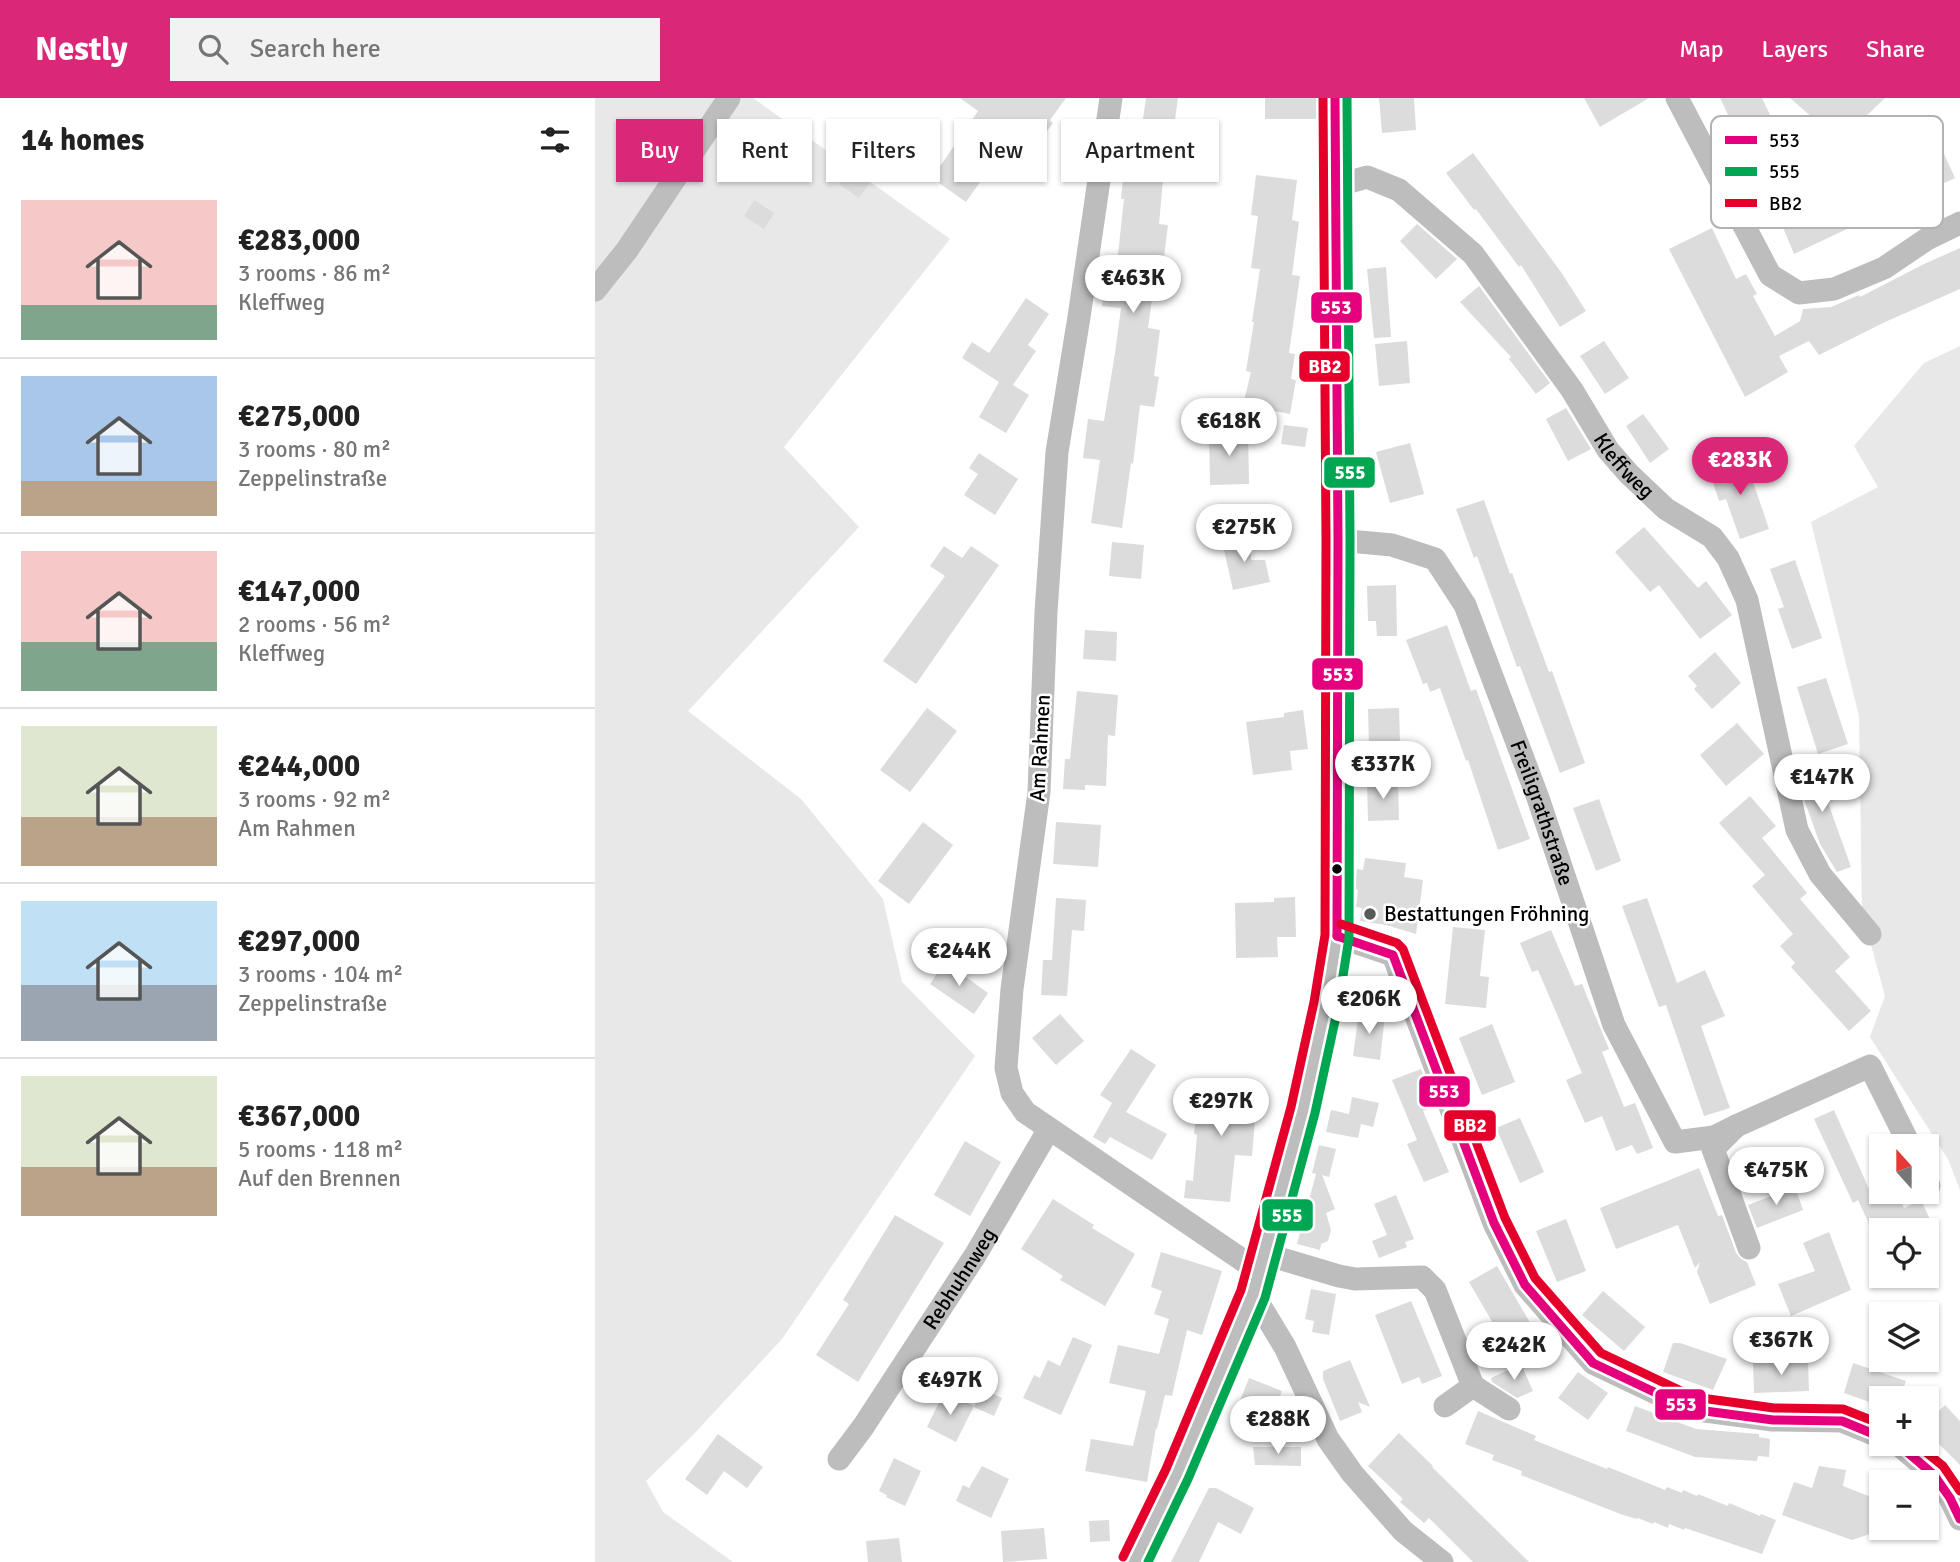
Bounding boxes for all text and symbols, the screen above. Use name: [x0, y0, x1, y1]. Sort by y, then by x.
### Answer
search box: [170, 18, 660, 81]
text: Nestly: [35, 29, 128, 70]
icon: search: [194, 30, 232, 68]
text: Search here: [250, 33, 381, 65]
text: Map: [1679, 34, 1724, 64]
text: Layers: [1762, 34, 1828, 64]
text: Share: [1866, 34, 1925, 64]
legend: [1711, 116, 1943, 228]
chip: Buy: [616, 119, 703, 182]
chip: Rent: [717, 119, 812, 182]
chip: Filters: [826, 119, 940, 182]
chip: New: [954, 119, 1047, 182]
chip: Apartment: [1061, 119, 1219, 182]
icon: filters: [536, 121, 574, 159]
text: 14 homes: [21, 122, 144, 159]
text: 553: [1769, 129, 1800, 153]
text: 555: [1769, 160, 1800, 184]
text: BB2: [1769, 192, 1802, 216]
text: €283,000: [238, 222, 360, 259]
icon: home: [77, 228, 161, 312]
pin: €463K: [1084, 256, 1182, 315]
text: 3 rooms · 86 m²: [238, 259, 391, 288]
text: €463K: [1101, 263, 1165, 292]
text: Kleffweg: [238, 288, 325, 317]
line badge: 553: [1310, 291, 1363, 324]
text: 553: [1321, 296, 1351, 320]
line badge: BB2: [1298, 350, 1351, 383]
text: BB2: [1308, 355, 1342, 379]
text: €275,000: [238, 398, 360, 435]
pin: €618K: [1180, 398, 1278, 458]
icon: home: [77, 404, 161, 488]
text: €618K: [1197, 406, 1261, 435]
street label: Kleffweg: [1588, 428, 1660, 504]
text: 3 rooms · 80 m²: [238, 435, 391, 464]
pin: €283K: [1691, 438, 1789, 497]
text: €283K: [1708, 445, 1772, 474]
line badge: 555: [1323, 456, 1376, 489]
text: 555: [1335, 461, 1365, 485]
text: Zeppelinstraße: [238, 464, 387, 493]
pin: €275K: [1195, 504, 1293, 564]
text: €275K: [1212, 512, 1276, 541]
text: €147,000: [238, 573, 360, 610]
icon: home: [77, 579, 161, 663]
text: 2 rooms · 56 m²: [238, 610, 391, 639]
text: Kleffweg: [238, 639, 325, 668]
line badge: 553: [1311, 657, 1364, 691]
text: 553: [1323, 663, 1353, 687]
street label: Am Rahmen: [1024, 694, 1056, 802]
street label: Freiligrathstraße: [1504, 737, 1579, 889]
pin: €337K: [1334, 742, 1432, 801]
text: €244,000: [238, 748, 360, 785]
text: €337K: [1351, 749, 1415, 778]
icon: home: [77, 754, 161, 838]
pin: €147K: [1773, 754, 1871, 814]
text: €147K: [1790, 762, 1854, 791]
text: 3 rooms · 92 m²: [238, 785, 391, 814]
text: Am Rahmen: [238, 814, 356, 843]
unlabelled marker: [1330, 862, 1344, 876]
place label: Bestattungen Fröhning: [1384, 901, 1589, 927]
marker: Bestattungen Fröhning: [1362, 906, 1378, 922]
text: €297,000: [238, 923, 360, 960]
pin: €244K: [910, 928, 1008, 988]
icon: home: [77, 929, 161, 1013]
text: €244K: [927, 936, 991, 965]
text: 3 rooms · 104 m²: [238, 960, 403, 989]
pin: €206K: [1320, 976, 1418, 1036]
text: €206K: [1337, 984, 1401, 1013]
text: Zeppelinstraße: [238, 989, 387, 1018]
line badge: 553: [1418, 1075, 1471, 1108]
pin: €297K: [1172, 1079, 1270, 1138]
text: 553: [1429, 1080, 1459, 1104]
text: €297K: [1189, 1086, 1253, 1115]
text: €367,000: [238, 1098, 360, 1135]
icon: home: [77, 1104, 161, 1188]
line badge: BB2: [1443, 1109, 1497, 1142]
text: BB2: [1453, 1114, 1487, 1138]
north arrow: [1869, 1134, 1939, 1204]
map controls: [1869, 1134, 1939, 1540]
text: 5 rooms · 118 m²: [238, 1135, 403, 1164]
pin: €475K: [1727, 1148, 1825, 1207]
text: €475K: [1744, 1155, 1808, 1184]
text: Auf den Brennen: [238, 1164, 401, 1193]
line badge: 555: [1261, 1198, 1314, 1232]
text: 555: [1272, 1204, 1302, 1228]
button: locate: [1869, 1218, 1939, 1288]
street label: Rebhuhnweg: [917, 1223, 1002, 1334]
button: layers: [1869, 1302, 1939, 1372]
pin: €367K: [1732, 1318, 1830, 1377]
pin: €242K: [1465, 1322, 1563, 1382]
text: €367K: [1749, 1325, 1813, 1354]
text: €242K: [1482, 1330, 1546, 1359]
pin: €497K: [901, 1358, 999, 1417]
text: €497K: [918, 1365, 982, 1394]
button: +: [1869, 1386, 1939, 1456]
line badge: 553: [1654, 1388, 1707, 1421]
text: 553: [1666, 1393, 1696, 1417]
pin: €288K: [1229, 1396, 1327, 1456]
text: €288K: [1246, 1404, 1310, 1433]
button: −: [1869, 1470, 1939, 1540]

